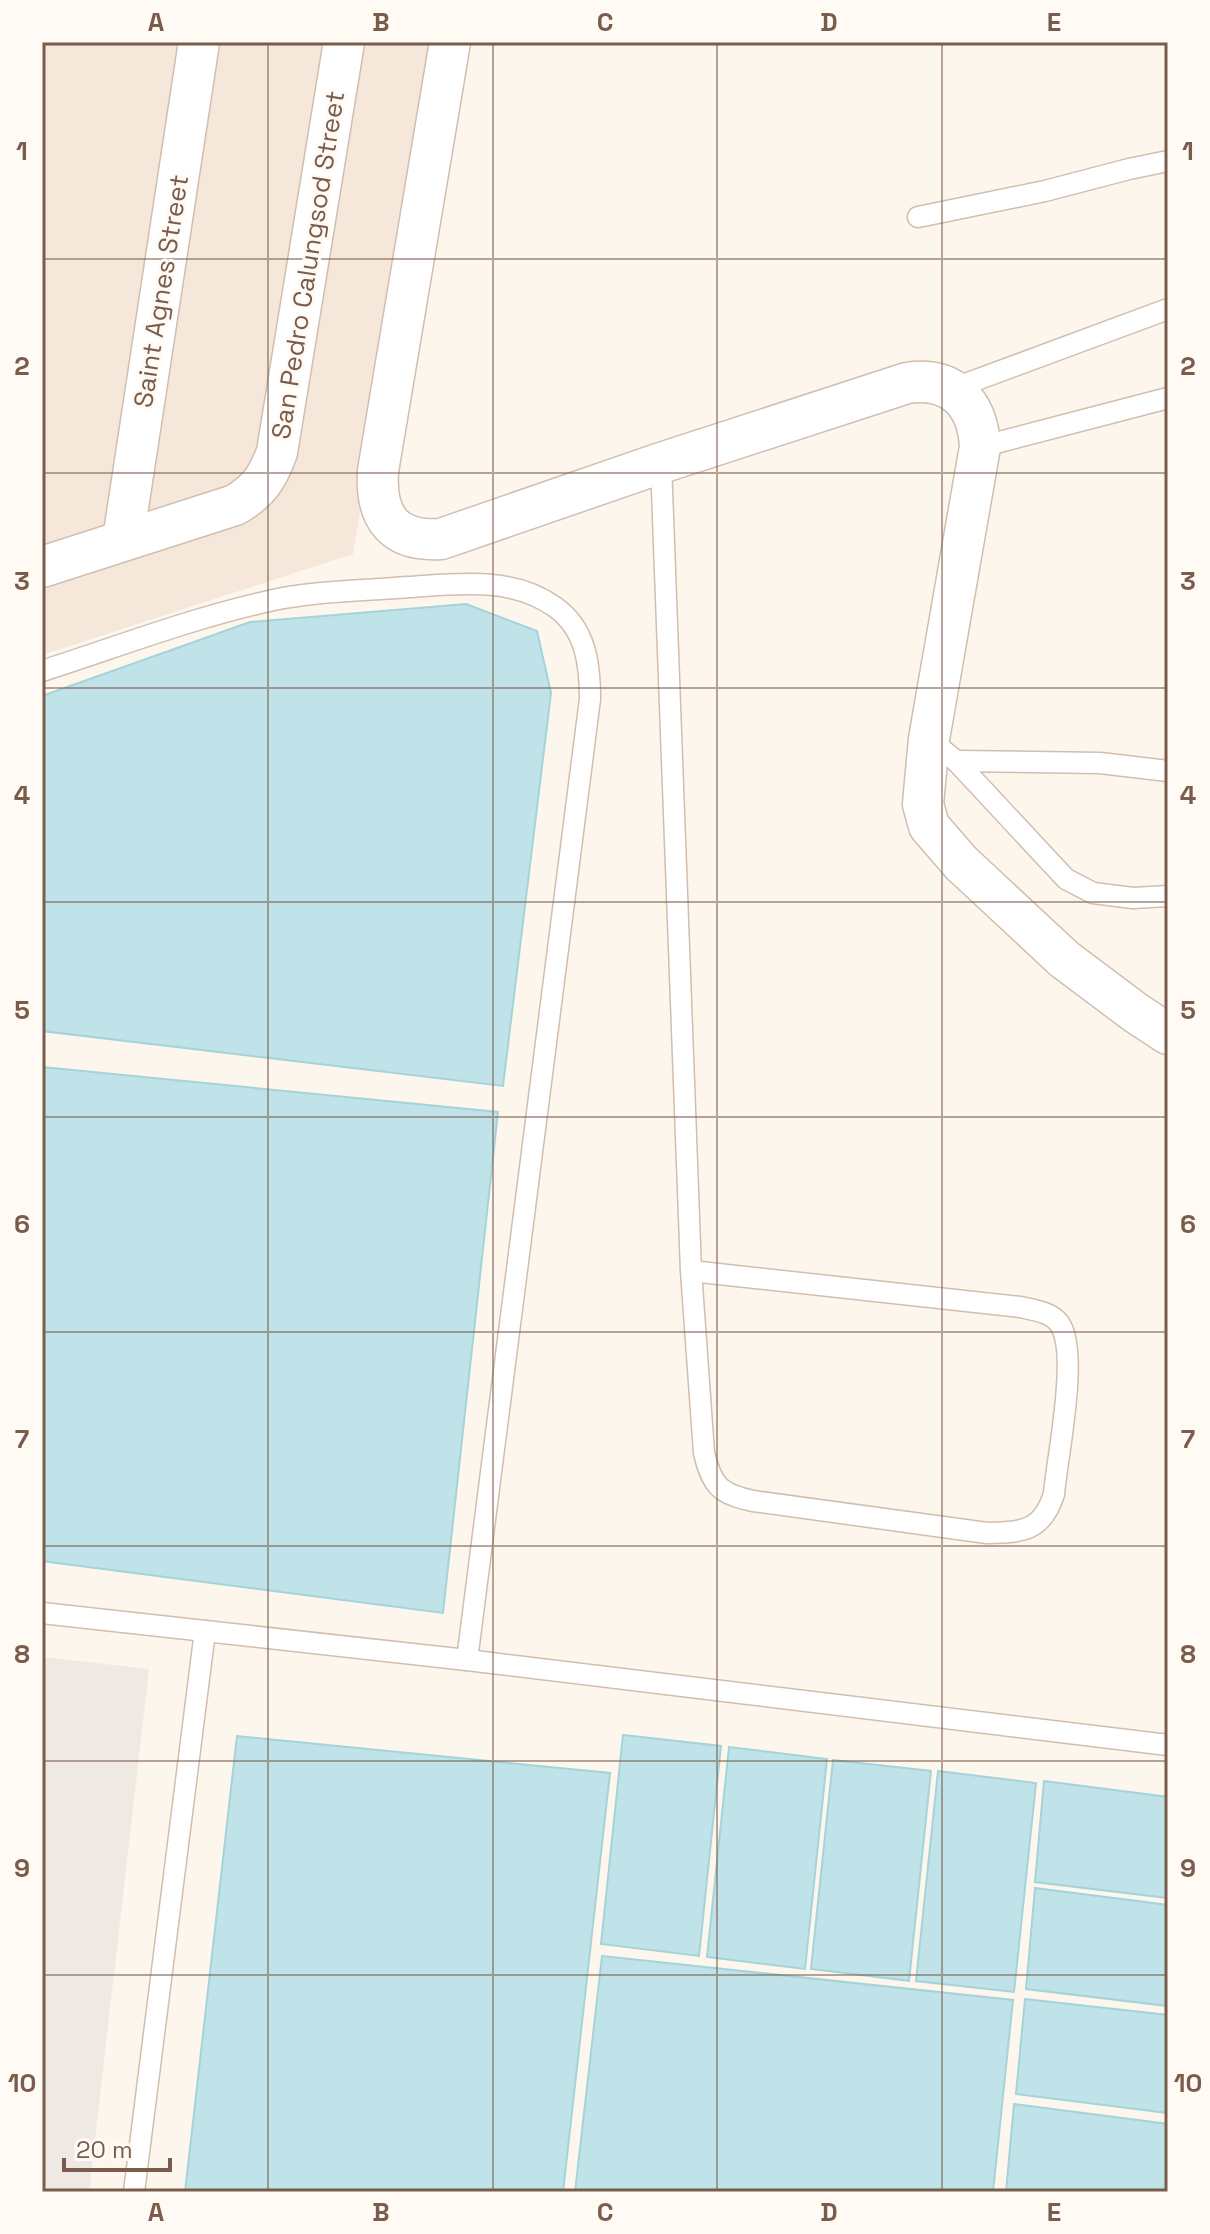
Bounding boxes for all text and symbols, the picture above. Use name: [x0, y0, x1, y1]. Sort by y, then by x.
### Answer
text: A: [148, 5, 165, 39]
text: B: [372, 5, 390, 39]
text: C: [597, 5, 613, 39]
text: D: [820, 5, 838, 39]
text: E: [1047, 5, 1061, 39]
street label: San Pedro Calungsod Street: [264, 88, 352, 442]
text: 1: [16, 134, 28, 168]
text: 1: [1182, 134, 1194, 168]
street label: Saint Agnes Street: [126, 172, 196, 410]
text: 2: [14, 349, 30, 383]
text: 2: [1180, 349, 1196, 383]
text: 3: [14, 564, 30, 598]
text: 3: [1180, 564, 1196, 598]
text: 4: [14, 778, 30, 812]
text: 4: [1180, 778, 1196, 812]
text: 5: [14, 993, 30, 1027]
text: 5: [1180, 993, 1196, 1027]
text: 6: [14, 1207, 30, 1241]
text: 6: [1180, 1207, 1196, 1241]
text: 7: [15, 1422, 29, 1456]
text: 7: [1181, 1422, 1195, 1456]
text: 8: [14, 1637, 30, 1671]
text: 8: [1180, 1637, 1196, 1671]
text: 9: [14, 1851, 30, 1885]
text: 9: [1180, 1851, 1196, 1885]
text: 10: [8, 2066, 36, 2100]
text: 10: [1174, 2066, 1202, 2100]
scale bar: [64, 2122, 170, 2172]
text: 20 m: [76, 2134, 133, 2165]
text: A: [148, 2195, 165, 2229]
text: B: [372, 2195, 390, 2229]
text: C: [597, 2195, 613, 2229]
text: D: [820, 2195, 838, 2229]
text: E: [1047, 2195, 1061, 2229]

